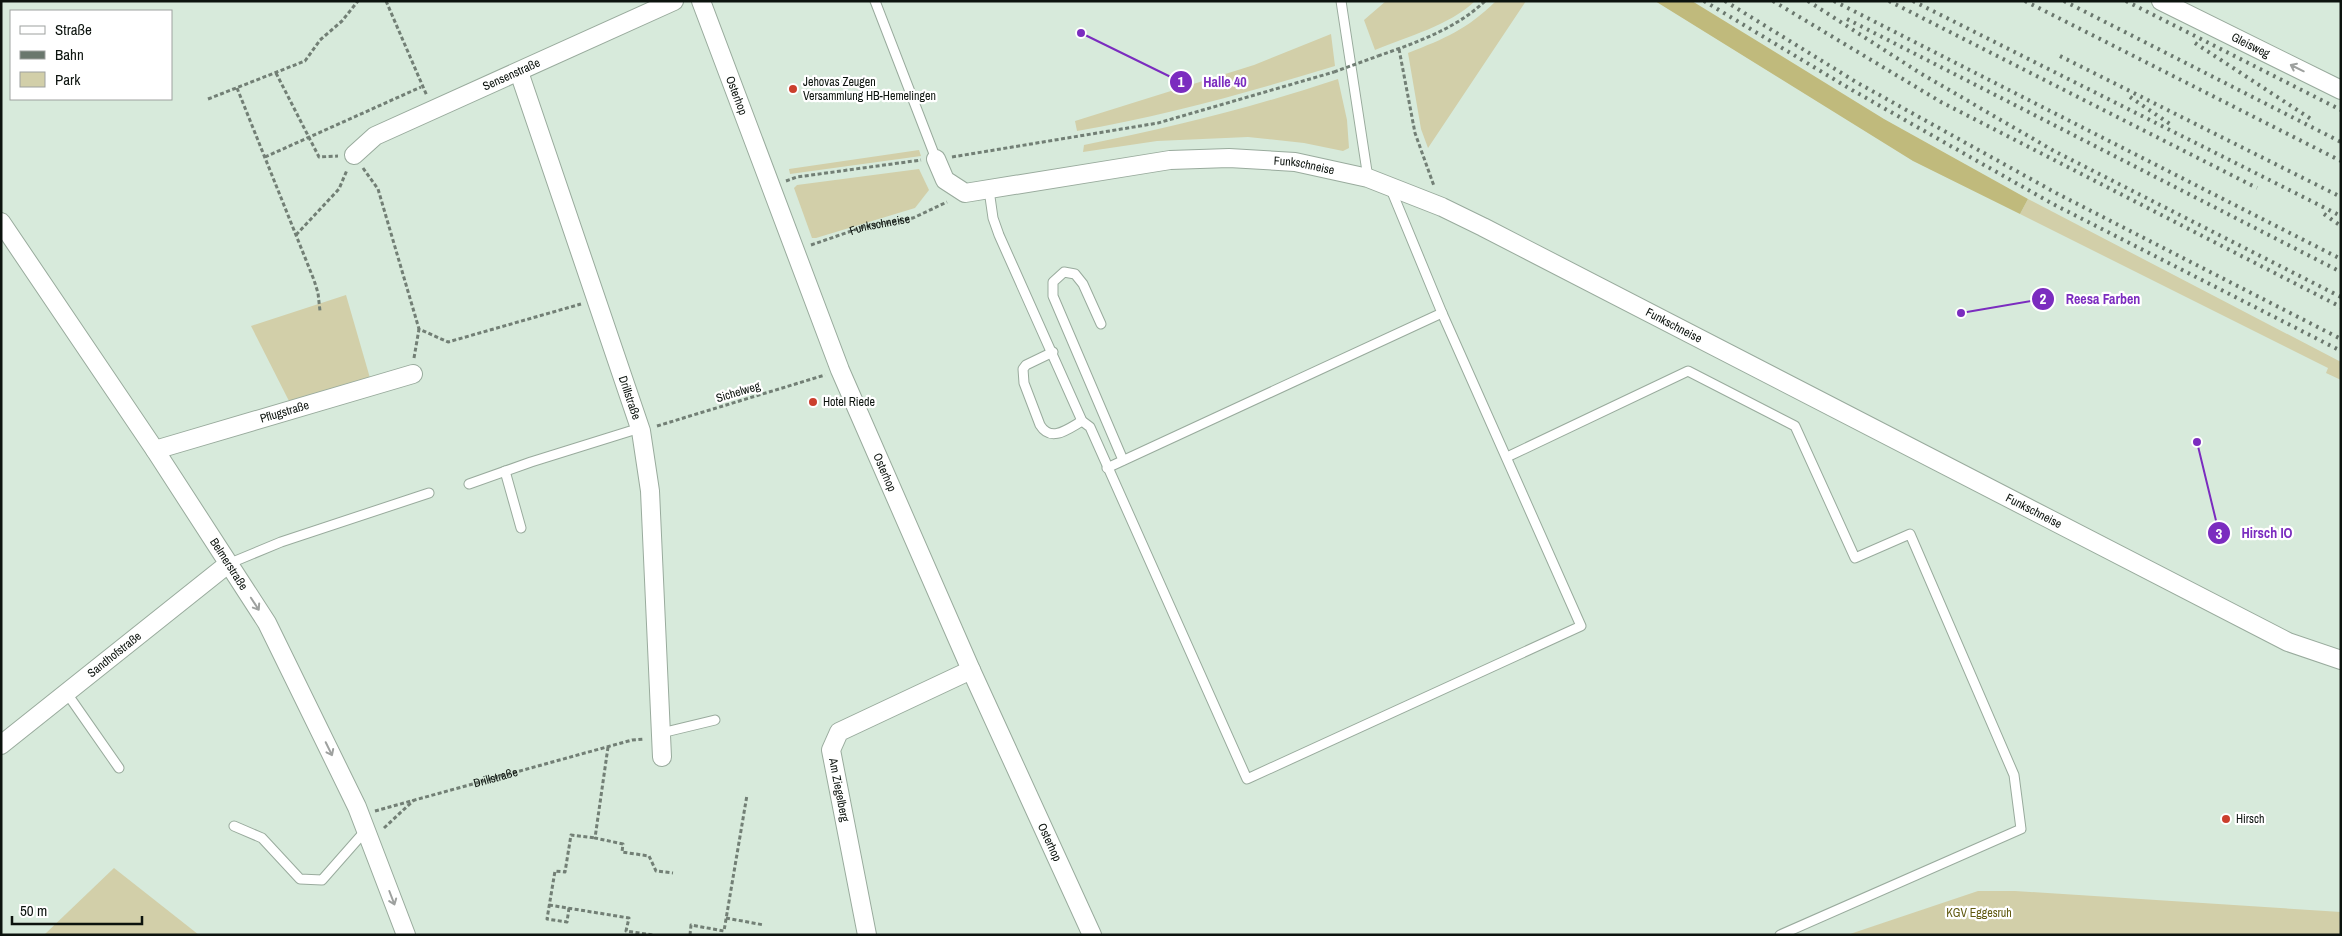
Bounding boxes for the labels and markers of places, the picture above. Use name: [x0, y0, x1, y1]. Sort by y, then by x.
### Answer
callout: Halle 40: [1168, 67, 1257, 96]
place label: Jehovas Zeugen Versammlung HB-Hemelingen: [803, 74, 936, 104]
marker: Jehovas Zeugen Versammlung HB-Hemelingen: [787, 83, 799, 95]
callout: Reesa Farben: [2031, 284, 2151, 313]
place label: Hotel Riede: [823, 394, 875, 410]
marker: Hotel Riede: [807, 396, 819, 408]
callout: Hirsch IO: [2206, 519, 2302, 548]
place label: Hirsch: [2236, 811, 2264, 827]
marker: Hirsch: [2220, 813, 2232, 825]

